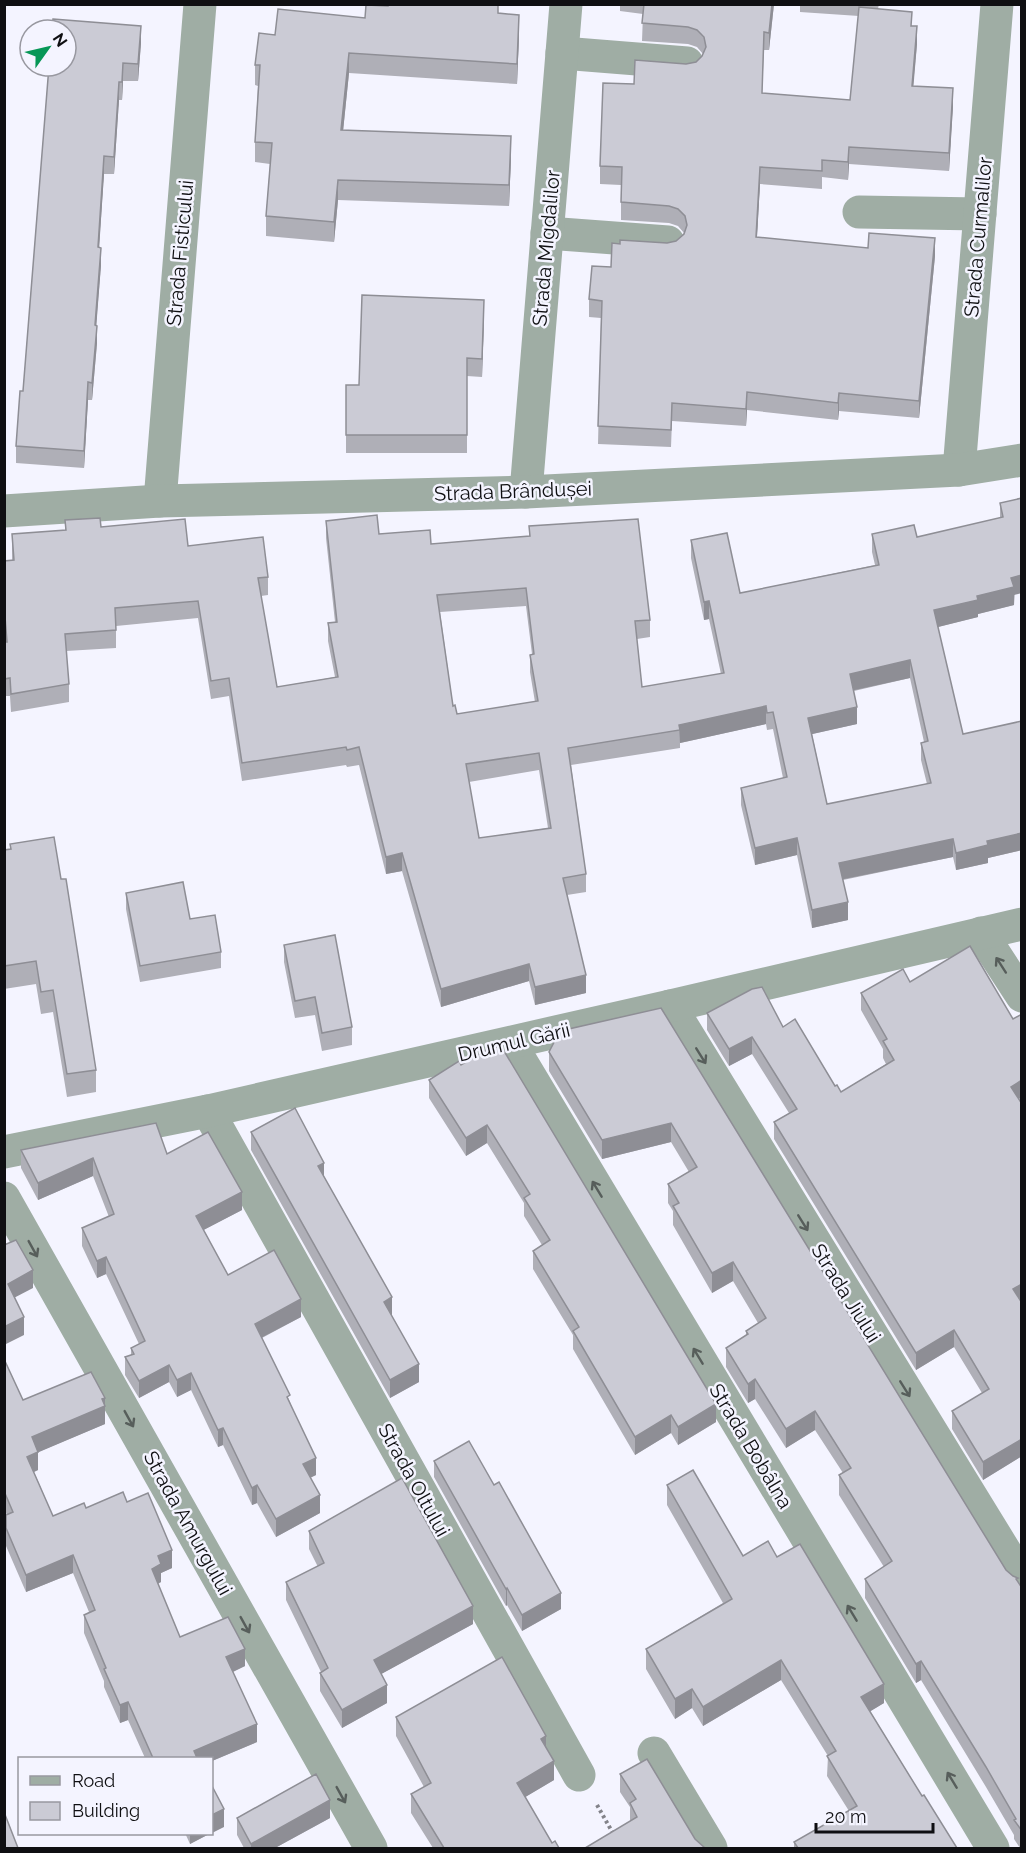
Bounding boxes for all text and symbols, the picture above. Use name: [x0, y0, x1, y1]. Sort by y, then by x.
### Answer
north arrow: [18, 18, 78, 78]
text: N: [49, 30, 71, 50]
street label: Strada Curmalilor: [959, 156, 997, 318]
street label: Strada Migdalilor: [527, 169, 565, 327]
street label: Strada Fisticului: [162, 179, 198, 327]
street label: Strada Brândușei: [434, 476, 592, 506]
one-way arrow: [995, 957, 1007, 974]
street label: Drumul Gării: [456, 1017, 572, 1067]
one-way arrow: [696, 1047, 708, 1064]
one-way arrow: [591, 1181, 603, 1198]
one-way arrow: [797, 1214, 809, 1231]
street label: Strada Jiului: [806, 1239, 886, 1347]
one-way arrow: [27, 1240, 39, 1257]
one-way arrow: [691, 1348, 703, 1365]
street label: Strada Bobâlna: [704, 1379, 798, 1513]
one-way arrow: [899, 1380, 911, 1397]
one-way arrow: [123, 1410, 135, 1427]
street label: Strada Oltului: [373, 1419, 455, 1541]
street label: Strada Amurgului: [139, 1447, 237, 1599]
one-way arrow: [846, 1605, 858, 1622]
one-way arrow: [240, 1616, 251, 1634]
legend: [18, 1757, 213, 1835]
text: Road: [72, 1770, 115, 1791]
one-way arrow: [946, 1772, 958, 1789]
one-way arrow: [336, 1786, 347, 1804]
scale bar: [816, 1796, 933, 1834]
text: Building: [72, 1800, 140, 1821]
text: 20 m: [825, 1806, 867, 1827]

